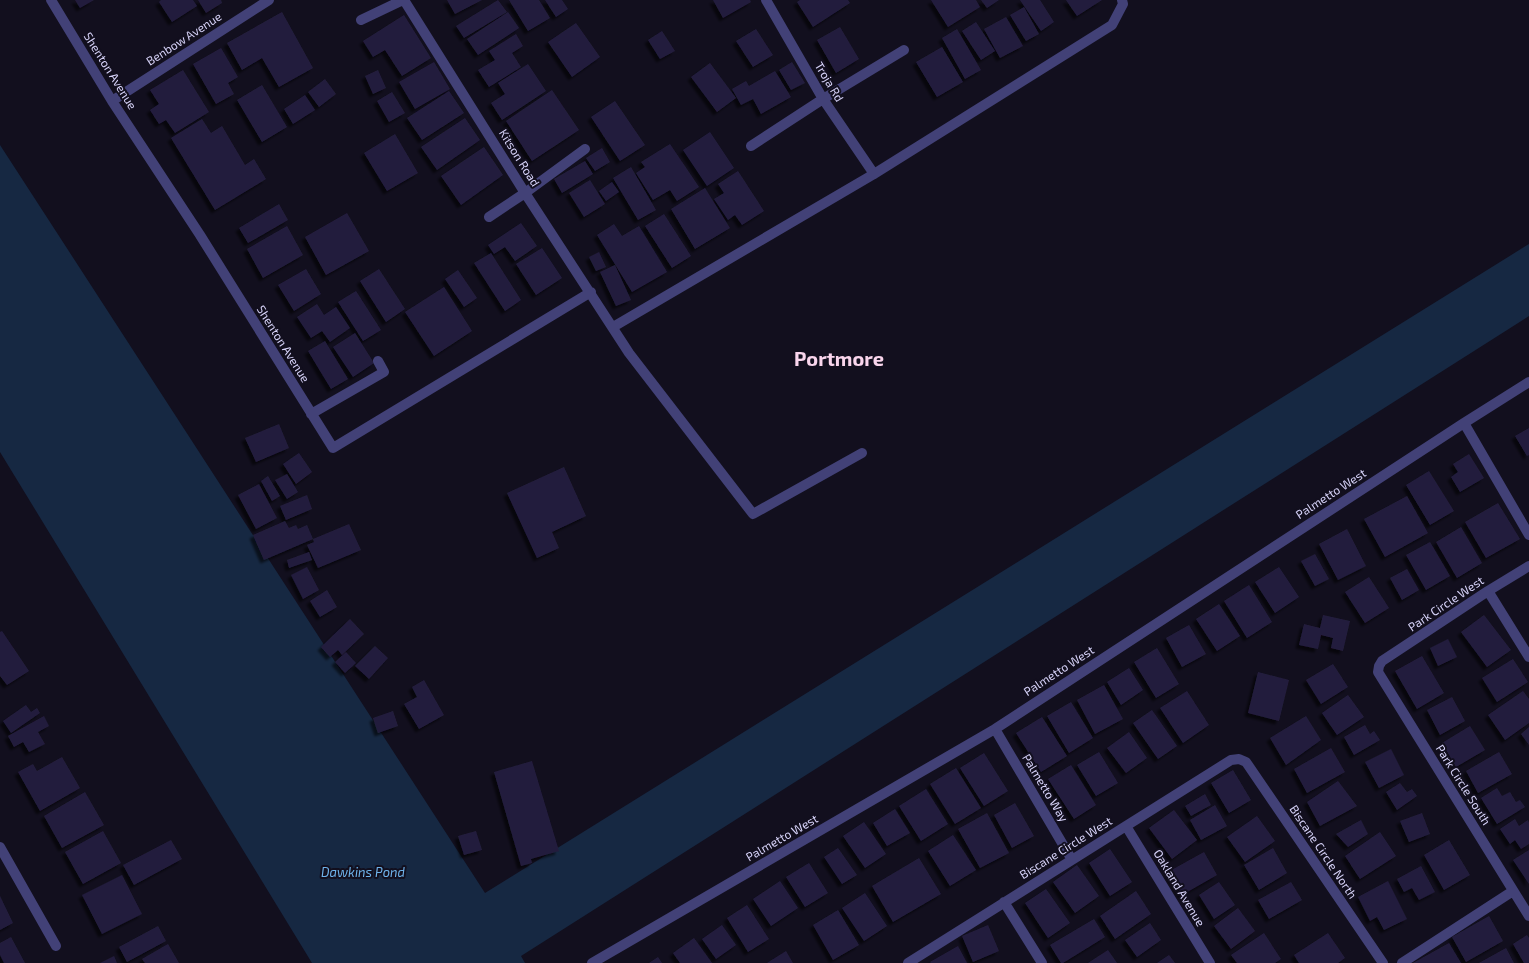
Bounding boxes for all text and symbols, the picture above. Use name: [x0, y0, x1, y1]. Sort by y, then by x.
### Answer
street label: Benbow Avenue: [143, 9, 224, 68]
street label: Shenton Avenue: [82, 29, 140, 112]
street label: Troja Rd: [812, 59, 847, 104]
street label: Kitson Road: [497, 126, 543, 189]
street label: Shenton Avenue: [255, 302, 313, 385]
district label: Portmore: [794, 346, 884, 370]
street label: Palmetto West: [1293, 465, 1369, 521]
street label: Park Circle West: [1405, 572, 1486, 634]
street label: Palmetto West: [1021, 642, 1097, 698]
street label: Park Circle South: [1434, 742, 1494, 827]
street label: Palmetto Way: [1020, 751, 1072, 825]
street label: Biscane Circle North: [1287, 802, 1360, 901]
street label: Palmetto West: [743, 811, 820, 863]
street label: Biscane Circle West: [1017, 813, 1115, 881]
street label: Oakland Avenue: [1151, 846, 1208, 929]
water label: Dawkins Pond: [321, 864, 406, 880]

